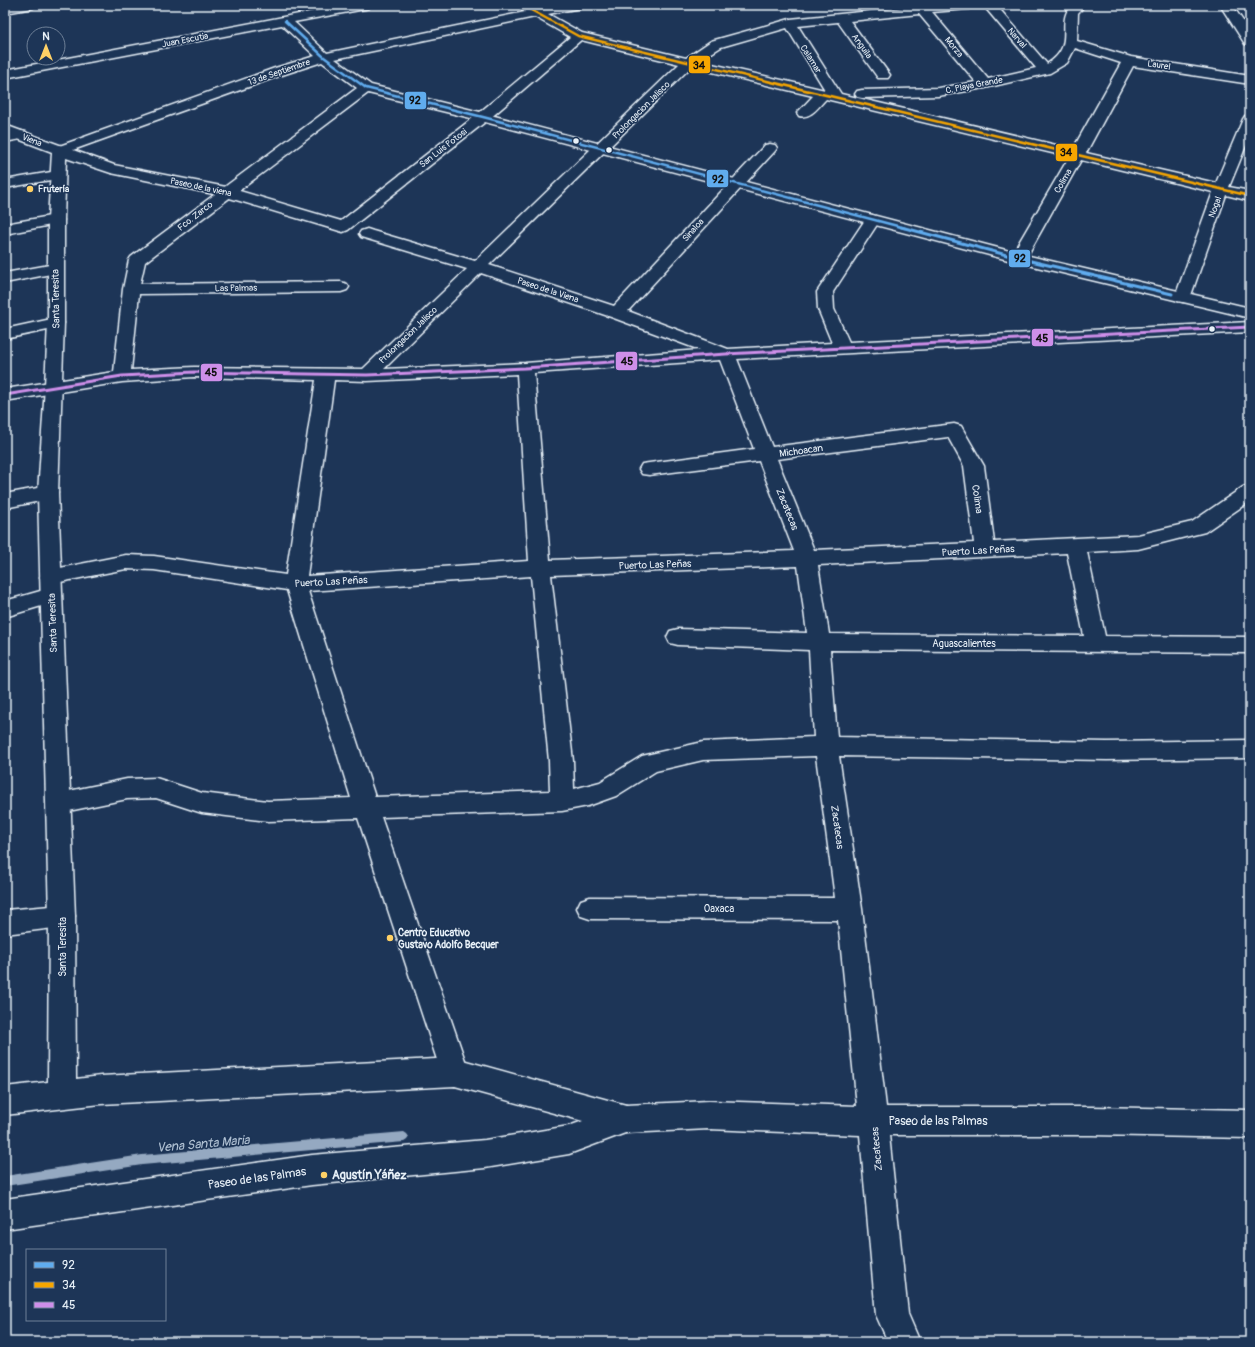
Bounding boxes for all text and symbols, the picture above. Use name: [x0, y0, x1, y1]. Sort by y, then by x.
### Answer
north arrow: [26, 26, 66, 66]
street label: Narval: [1005, 26, 1029, 51]
text: N: [42, 30, 50, 43]
street label: Juan Escutia: [161, 31, 209, 50]
street label: Anguila: [849, 32, 874, 61]
street label: Morza: [942, 35, 965, 60]
street label: Calamar: [798, 43, 824, 76]
line badge: 34: [688, 55, 711, 74]
street label: 13 de Septiembre: [247, 57, 312, 88]
street label: Laurel: [1147, 58, 1171, 73]
text: 34: [693, 59, 706, 72]
street label: C. Playa Grande: [945, 74, 1004, 96]
street label: Prolongacion Jalisco: [610, 79, 673, 141]
line badge: 92: [404, 91, 427, 110]
text: 92: [409, 94, 421, 107]
street label: San Luis Potosi: [417, 126, 470, 170]
street label: Viena: [20, 132, 43, 149]
unlabelled marker: [571, 136, 581, 146]
line badge: 34: [1055, 143, 1078, 162]
unlabelled marker: [604, 145, 614, 155]
text: 34: [1060, 146, 1073, 159]
street label: Colima: [1052, 167, 1075, 195]
line badge: 92: [706, 169, 729, 188]
text: 92: [712, 173, 724, 186]
street label: Paseo de la viena: [169, 176, 233, 199]
marker: Frutería: [25, 184, 35, 194]
place label: Frutería: [38, 184, 70, 195]
street label: Nogal: [1207, 195, 1224, 219]
street label: Fco. Zarco: [175, 199, 215, 234]
street label: Sinaloa: [680, 217, 707, 244]
line badge: 92: [1008, 249, 1031, 268]
text: 92: [1014, 252, 1026, 265]
street label: Santa Teresita: [49, 269, 63, 329]
street label: Paseo de la Viena: [516, 275, 580, 306]
street label: Las Palmas: [215, 283, 257, 294]
street label: Prolongacion Jalisco: [377, 305, 440, 366]
unlabelled marker: [1207, 324, 1217, 334]
line badge: 45: [1031, 328, 1054, 347]
text: 45: [1035, 332, 1048, 345]
line badge: 45: [615, 351, 638, 371]
text: 45: [620, 355, 633, 368]
line badge: 45: [200, 363, 223, 382]
text: 45: [204, 366, 217, 379]
street label: Michoacan: [779, 442, 824, 460]
street label: Colima: [969, 484, 985, 515]
street label: Zacatecas: [773, 487, 801, 533]
street label: Puerto Las Peñas: [941, 543, 1015, 559]
street label: Puerto Las Peñas: [618, 558, 692, 572]
street label: Puerto Las Peñas: [294, 574, 368, 590]
street label: Santa Teresita: [46, 593, 60, 653]
street label: Aguascalientes: [932, 638, 996, 650]
street label: Zacatecas: [828, 804, 846, 850]
street label: Oaxaca: [704, 903, 735, 915]
street label: Santa Teresita: [57, 917, 69, 977]
place label: Centro Educativo Gustavo Adolfo Becquer: [398, 927, 499, 951]
marker: Centro Educativo Gustavo Adolfo Becquer: [385, 933, 395, 943]
street label: Paseo de las Palmas: [888, 1114, 988, 1129]
street label: Zacatecas: [869, 1126, 885, 1171]
water label: Vena Santa Maria: [156, 1132, 251, 1156]
street label: Paseo de las Palmas: [207, 1164, 308, 1193]
place label: Agustín Yáñez: [332, 1168, 407, 1183]
marker: Agustín Yáñez: [319, 1170, 329, 1180]
legend: [26, 1249, 166, 1321]
text: 92: [62, 1258, 75, 1273]
text: 34: [62, 1278, 76, 1293]
text: 45: [62, 1298, 75, 1313]

